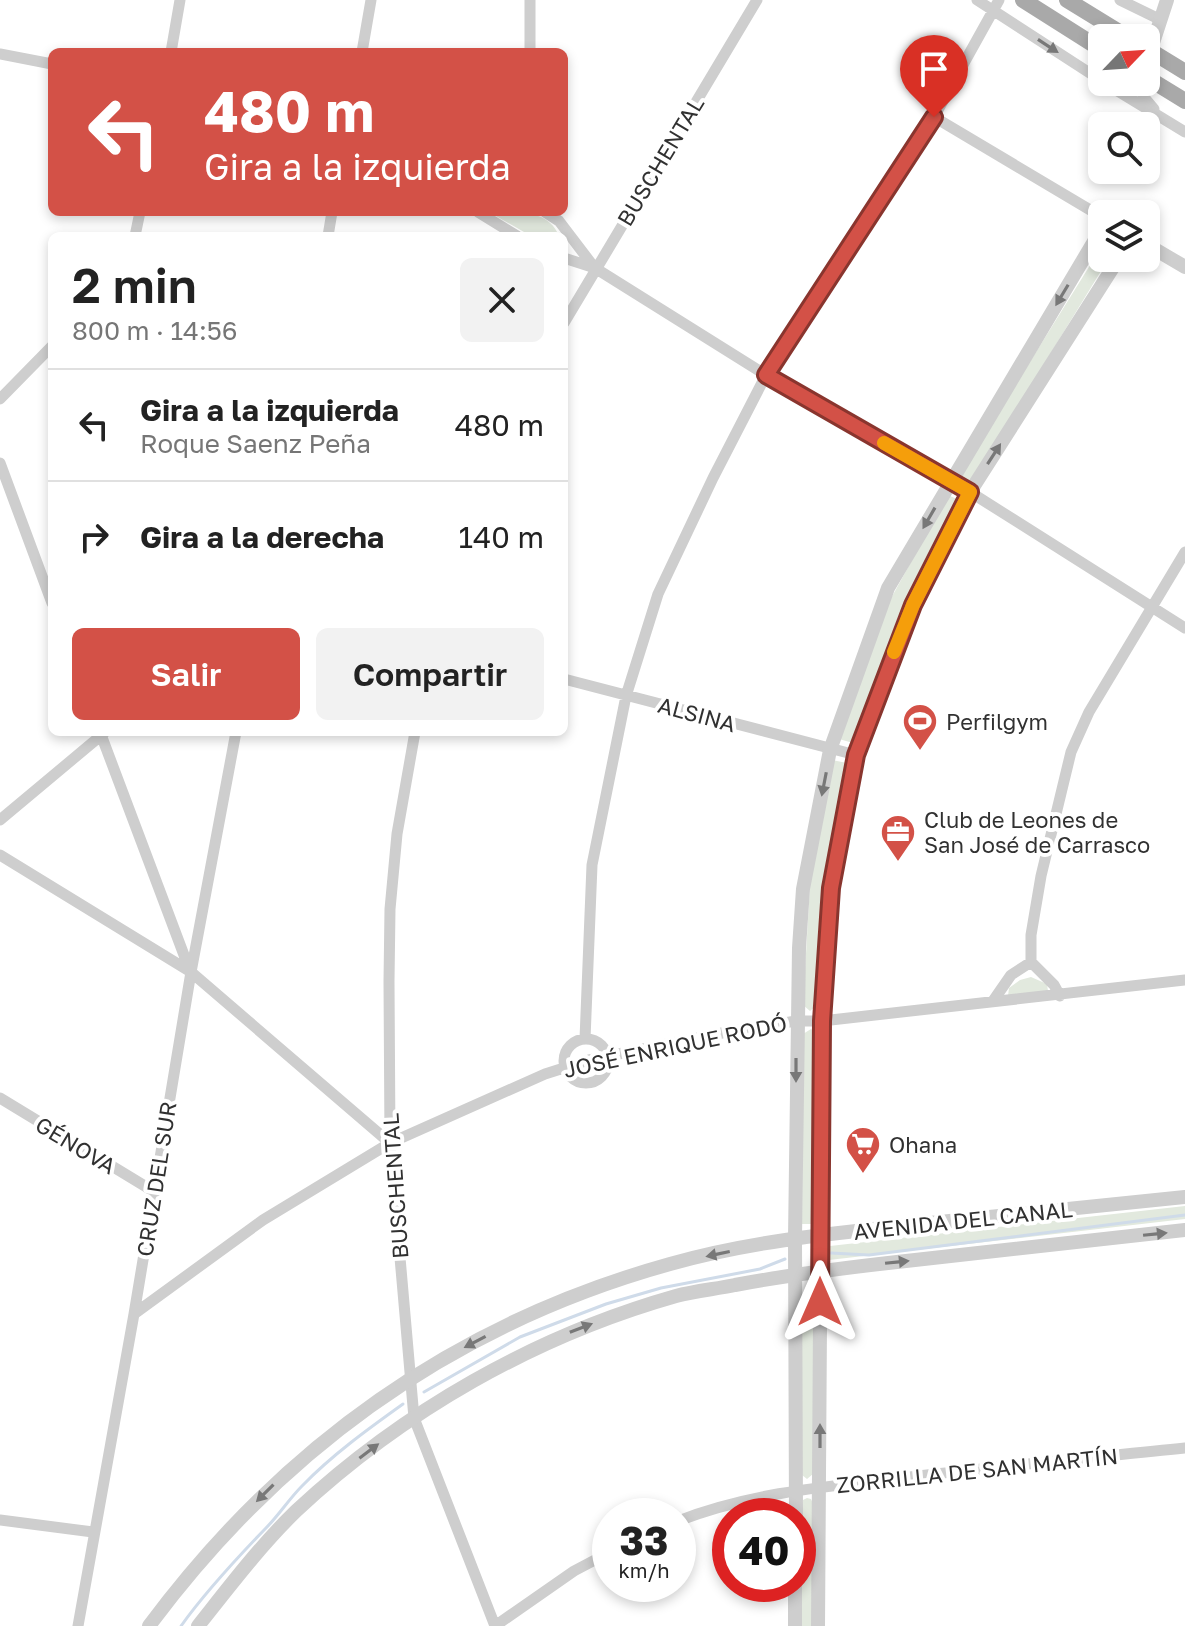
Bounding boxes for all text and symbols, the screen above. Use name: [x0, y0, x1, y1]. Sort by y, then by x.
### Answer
north arrow: [1088, 24, 1160, 96]
map controls: [1088, 24, 1160, 272]
pin: [900, 35, 968, 117]
one-way arrow: [1037, 38, 1059, 52]
icon: arrive: [912, 47, 956, 91]
text: 480 m: [204, 77, 374, 144]
icon: left: [72, 80, 176, 184]
street label: BUSCHENTAL: [611, 91, 709, 230]
button: search: [1088, 112, 1160, 184]
text: Gira a la izquierda: [204, 145, 511, 188]
button: layers: [1088, 200, 1160, 272]
text: 2 min: [72, 256, 197, 314]
button: close: [460, 258, 544, 342]
one-way arrow: [1055, 284, 1069, 306]
text: 800 m · 14:56: [72, 315, 238, 346]
text: Gira a la izquierda: [140, 392, 399, 428]
icon: left: [72, 403, 116, 447]
text: 480 m: [455, 407, 544, 443]
text: Roque Saenz Peña: [140, 428, 371, 459]
one-way arrow: [986, 443, 1001, 465]
one-way arrow: [922, 507, 936, 529]
icon: right: [72, 515, 116, 559]
text: Gira a la derecha: [140, 519, 384, 555]
text: 140 m: [459, 519, 544, 555]
button: Salir: [72, 628, 300, 720]
button: Compartir: [316, 628, 544, 720]
street label: ALSINA: [655, 691, 739, 737]
sports icon: Perfilgym: [901, 702, 939, 752]
place label: Perfilgym: [946, 708, 1048, 735]
one-way arrow: [817, 772, 829, 797]
place label: Club de Leones de San José de Carrasco: [924, 806, 1150, 858]
office icon: Club de Leones de San José de Carrasco: [879, 813, 917, 863]
street label: JOSÉ ENRIQUE RODÓ: [561, 1009, 789, 1083]
one-way arrow: [789, 1058, 802, 1083]
street label: CRUZ DEL SUR: [130, 1100, 182, 1258]
street label: GÉNOVA: [31, 1111, 121, 1180]
street label: BUSCHENTAL: [376, 1112, 414, 1260]
supermarket icon: Ohana: [844, 1125, 882, 1175]
place label: Ohana: [889, 1131, 957, 1158]
street label: AVENIDA DEL CANAL: [852, 1195, 1074, 1245]
one-way arrow: [1143, 1227, 1168, 1240]
one-way arrow: [705, 1248, 730, 1260]
one-way arrow: [885, 1256, 910, 1269]
position arrow: [778, 1260, 862, 1344]
one-way arrow: [569, 1321, 593, 1334]
one-way arrow: [464, 1335, 486, 1349]
one-way arrow: [814, 1423, 826, 1448]
street label: ZORRILLA DE SAN MARTÍN: [835, 1442, 1119, 1498]
one-way arrow: [359, 1444, 380, 1459]
one-way arrow: [256, 1483, 275, 1502]
speed limit sign: 40: [712, 1498, 816, 1602]
text: 33: [620, 1516, 668, 1564]
text: km/h: [619, 1558, 669, 1582]

